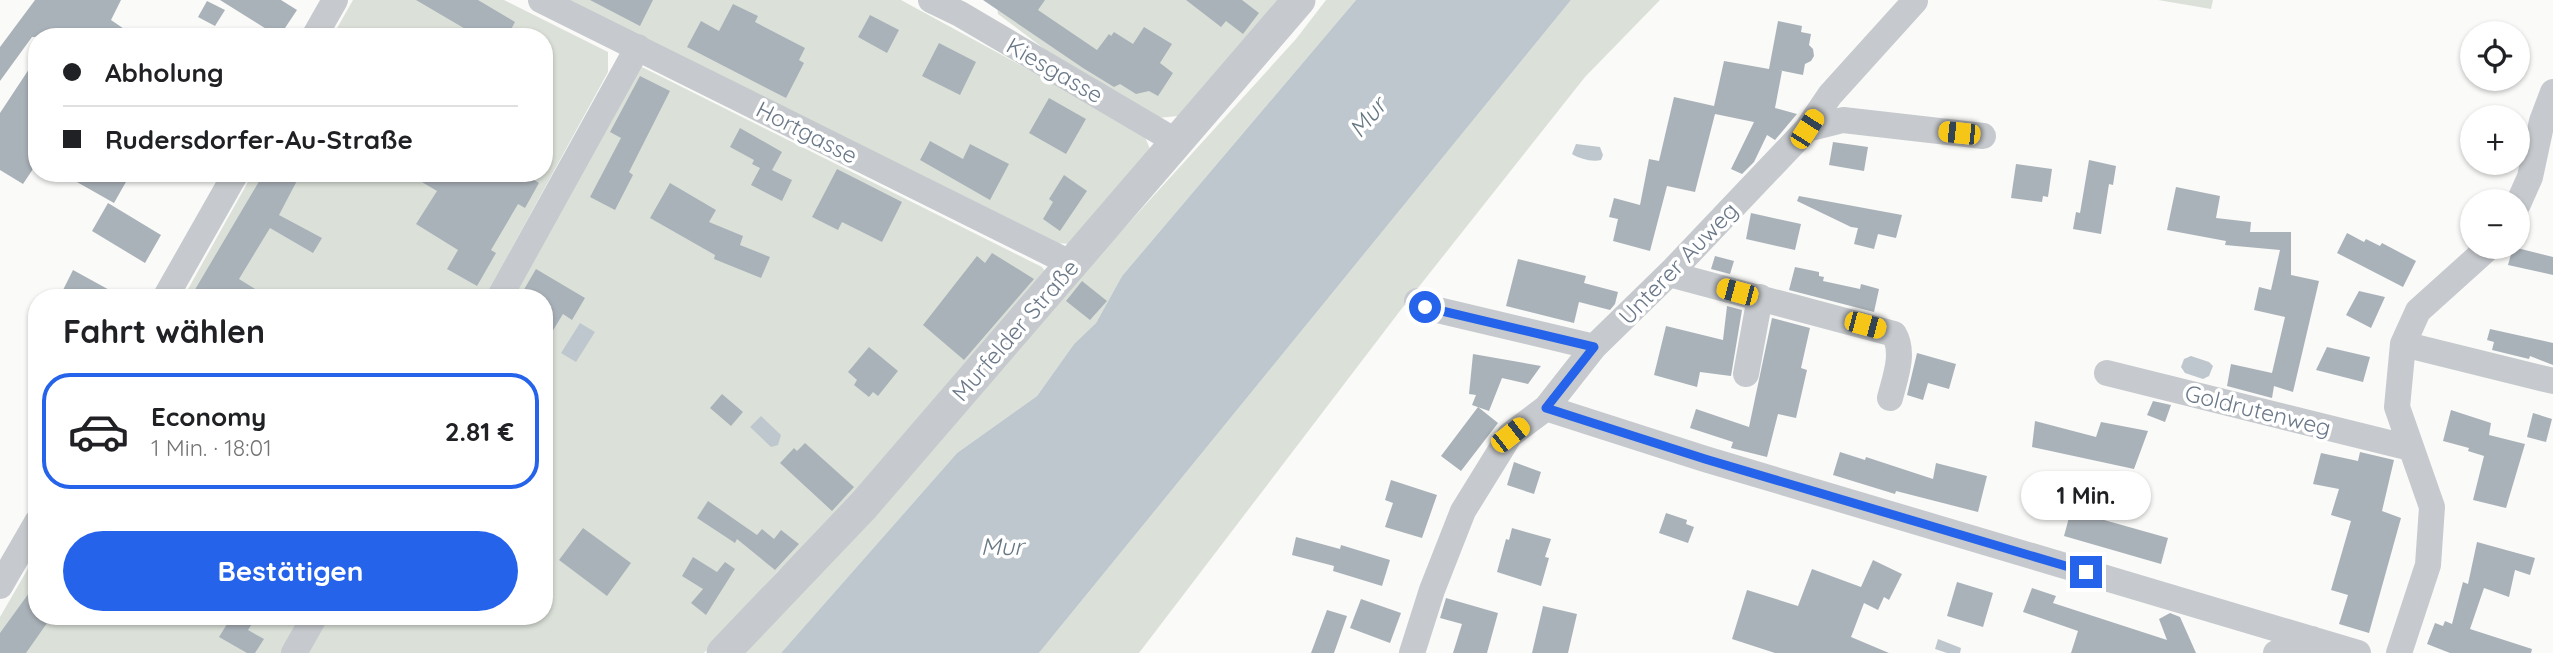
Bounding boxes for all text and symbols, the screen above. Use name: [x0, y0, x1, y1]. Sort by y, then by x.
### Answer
map controls: [2460, 21, 2530, 259]
button: locate: [2460, 21, 2530, 91]
street label: Kiesgasse: [1001, 31, 1109, 109]
text: Abholung: [105, 56, 224, 89]
water label: Mur: [1342, 89, 1394, 143]
street label: Hortgasse: [752, 94, 862, 170]
button: +: [2460, 105, 2530, 175]
car: [1787, 106, 1828, 152]
car: [1938, 120, 1981, 146]
text: Rudersdorfer-Au-Straße: [105, 123, 413, 156]
button: −: [2460, 189, 2530, 259]
street label: Unterer Auweg: [1612, 196, 1744, 330]
street label: Murfelder Straße: [945, 253, 1085, 407]
car: [1714, 276, 1761, 308]
route start: [1409, 291, 1441, 323]
car: [1842, 309, 1889, 341]
text: Fahrt wählen: [63, 311, 265, 351]
street label: Goldrutenweg: [2182, 378, 2334, 442]
icon: car: [67, 400, 130, 463]
text: Economy: [151, 400, 266, 433]
car: [1487, 414, 1534, 456]
text: 2.81 €: [445, 415, 514, 448]
text: 1 Min. · 18:01: [151, 433, 272, 462]
callout: 1 Min.: [2021, 470, 2151, 520]
text: 1 Min.: [2056, 481, 2116, 510]
button: Bestätigen: [63, 531, 518, 611]
water label: Mur: [981, 531, 1026, 561]
route end: [2070, 556, 2102, 588]

